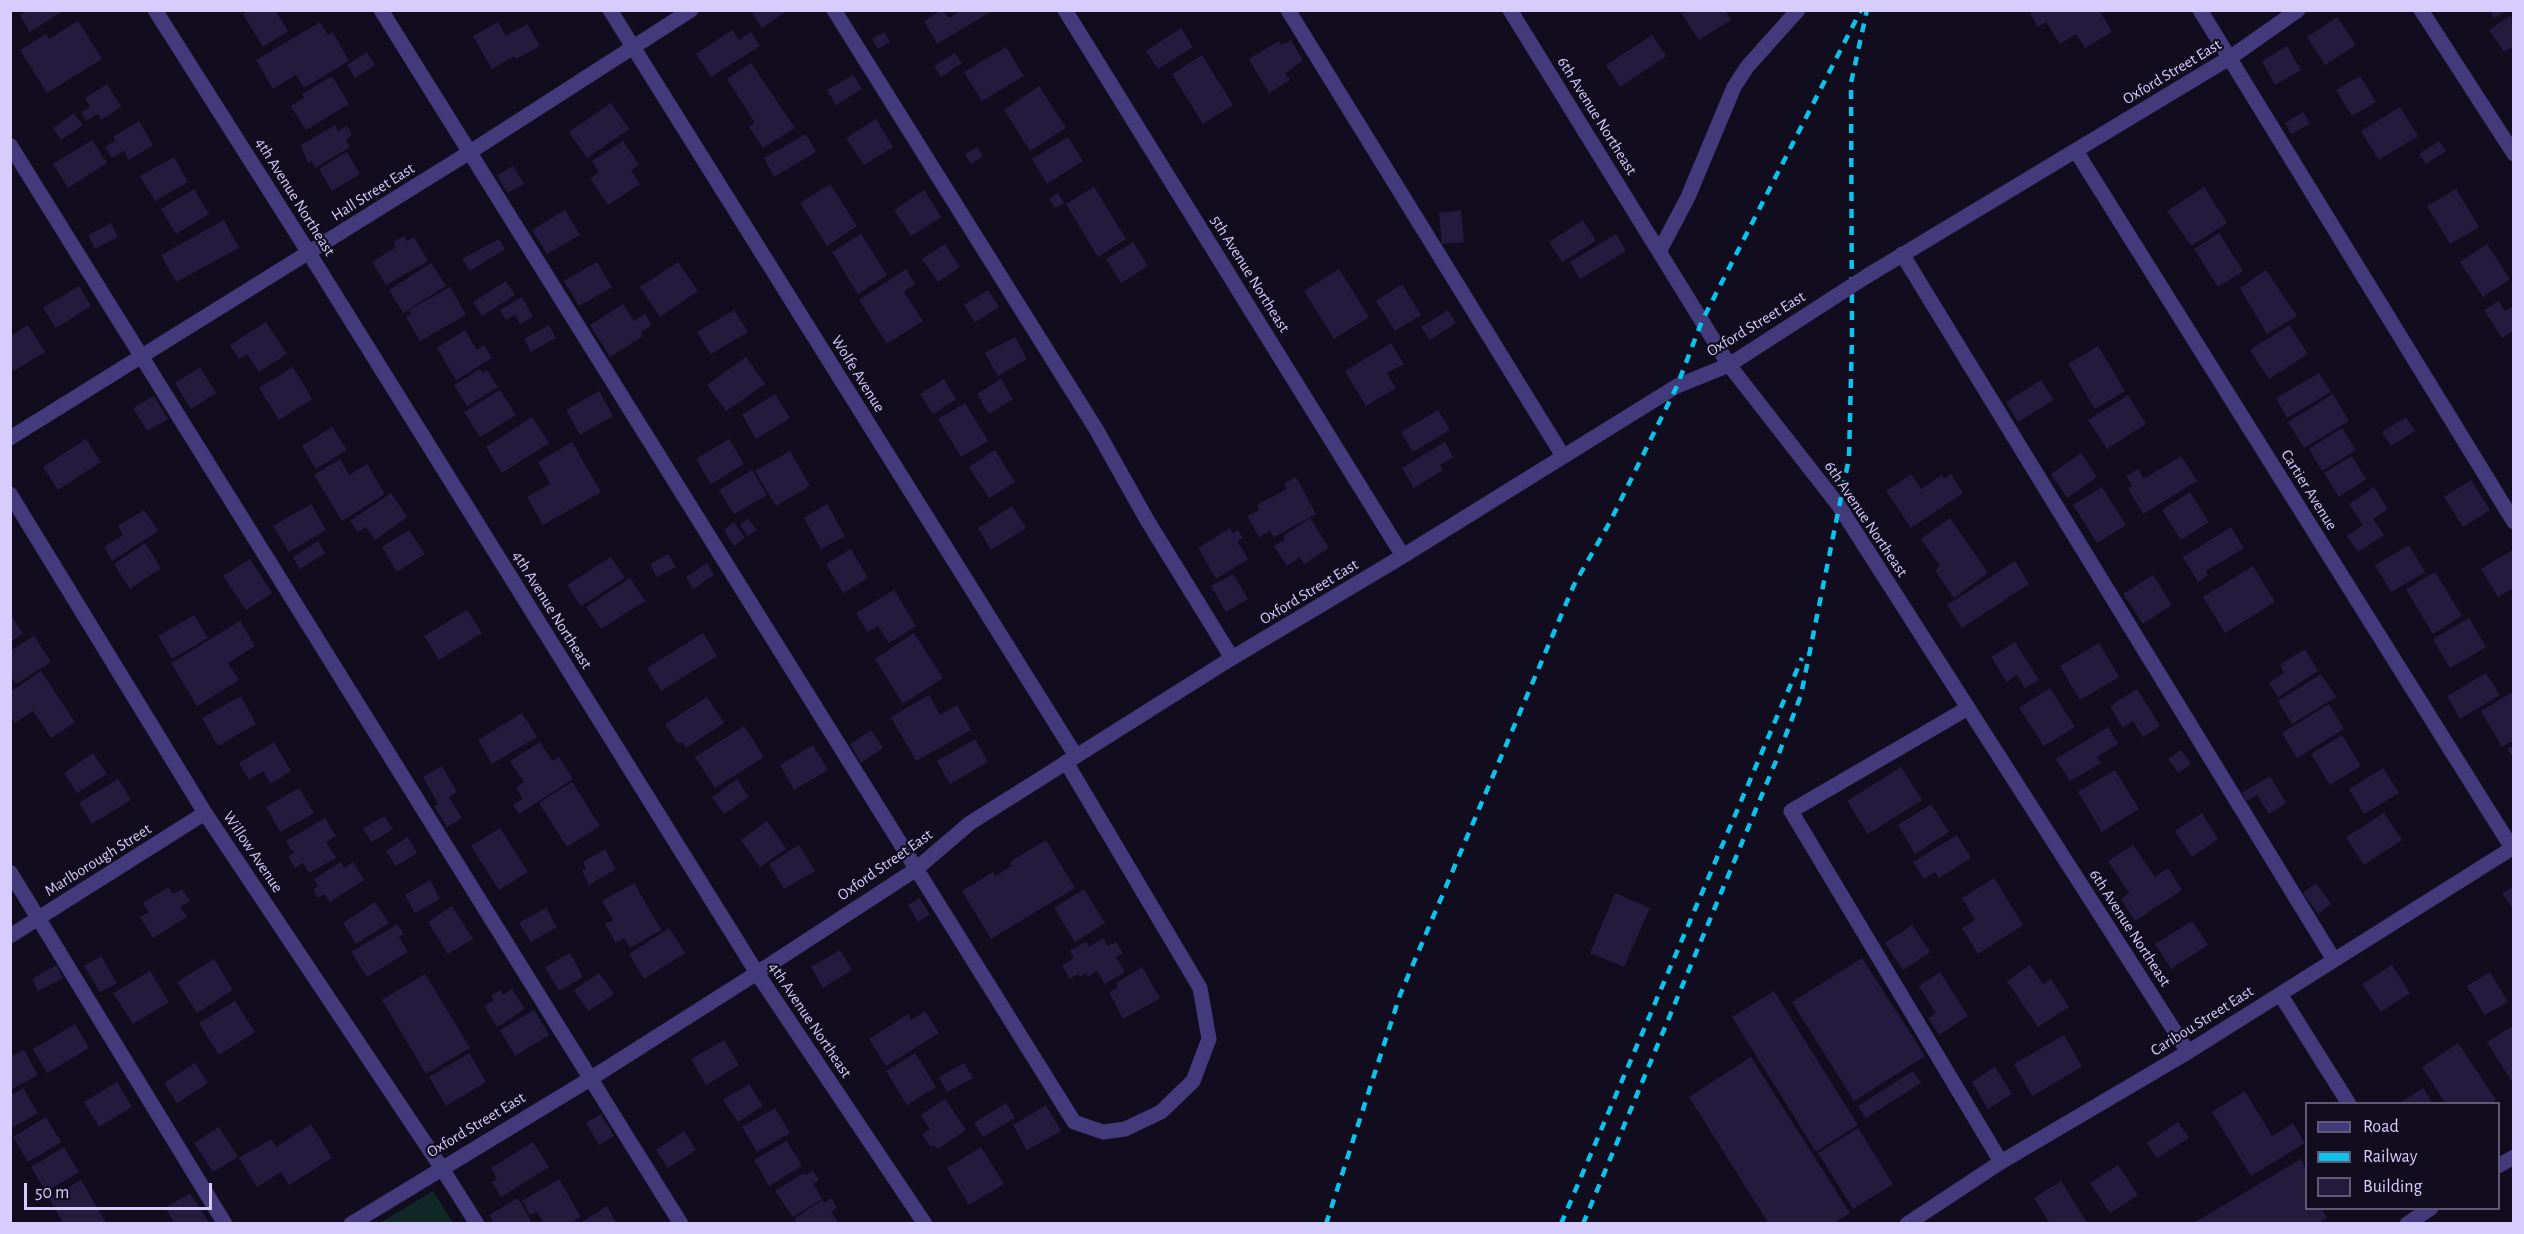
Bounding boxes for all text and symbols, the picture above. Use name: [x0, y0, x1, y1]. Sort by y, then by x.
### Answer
street label: Oxford Street East: [2119, 35, 2225, 109]
street label: 6th Avenue Northeast: [1553, 53, 1641, 179]
street label: 4th Avenue Northeast: [251, 134, 339, 260]
street label: Hall Street East: [328, 159, 418, 225]
street label: 5th Avenue Northeast: [1206, 212, 1294, 336]
street label: Oxford Street East: [1703, 287, 1809, 361]
street label: Wolfe Avenue: [827, 332, 889, 416]
street label: Cartier Avenue: [2277, 446, 2341, 534]
street label: 6th Avenue Northeast: [1820, 457, 1912, 581]
street label: 4th Avenue Northeast: [508, 547, 596, 673]
street label: Oxford Street East: [1256, 555, 1362, 629]
street label: Willow Avenue: [219, 808, 287, 896]
street label: Marlborough Street: [41, 819, 155, 901]
street label: Oxford Street East: [834, 825, 936, 905]
street label: 6th Avenue Northeast: [2085, 866, 2175, 990]
street label: 4th Avenue Northeast: [764, 958, 856, 1082]
street label: Caribou Street East: [2147, 982, 2257, 1060]
street label: Oxford Street East: [423, 1088, 529, 1162]
legend: [2305, 1102, 2500, 1210]
text: Road: [2363, 1118, 2399, 1136]
text: Railway: [2363, 1148, 2417, 1166]
scale bar: [27, 1171, 214, 1209]
text: Building: [2363, 1178, 2422, 1196]
text: 50 m: [35, 1184, 69, 1202]

